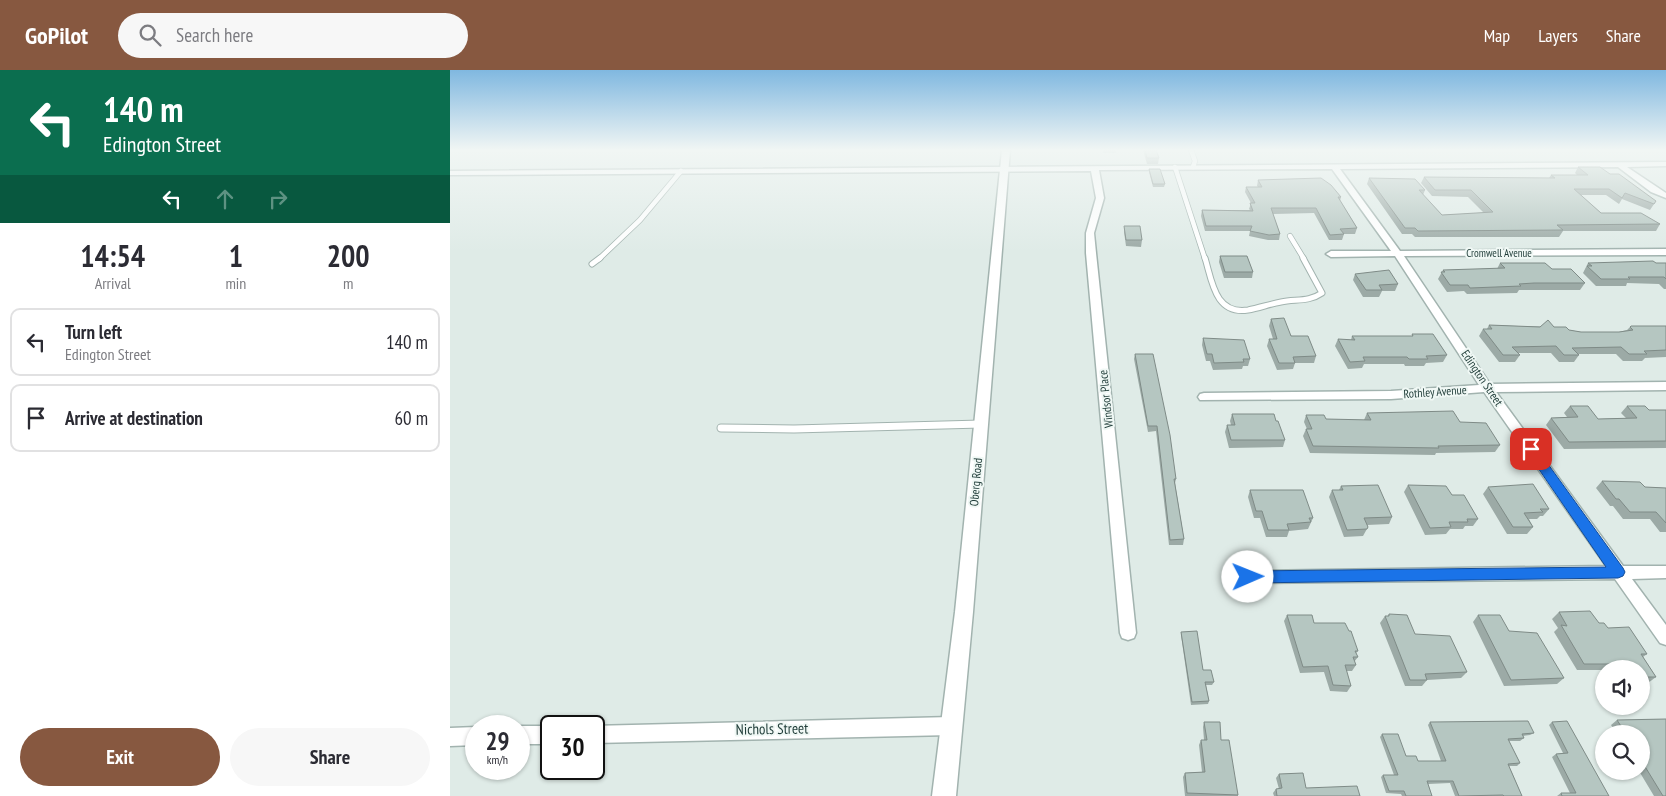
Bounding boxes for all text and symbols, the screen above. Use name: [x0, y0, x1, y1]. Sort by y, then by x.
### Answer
search box: [118, 13, 468, 58]
text: GoPilot: [25, 20, 88, 51]
icon: search: [136, 21, 164, 49]
text: Search here: [176, 23, 253, 47]
text: Map: [1484, 24, 1510, 47]
text: Layers: [1538, 24, 1578, 47]
text: Share: [1606, 24, 1641, 47]
text: 140 m: [103, 86, 184, 132]
icon: left: [20, 90, 85, 155]
text: Edington Street: [103, 130, 221, 158]
icon: left: [158, 185, 186, 213]
icon: ahead: [211, 185, 239, 213]
icon: right: [264, 185, 292, 213]
text: 14:54: [80, 236, 145, 275]
text: 1: [229, 236, 243, 275]
text: 200: [327, 236, 370, 275]
street label: Cromwell Avenue: [1466, 246, 1532, 260]
text: Arrival: [95, 273, 131, 293]
text: min: [225, 273, 246, 293]
text: m: [343, 273, 353, 293]
text: Turn left: [65, 320, 122, 344]
icon: left: [22, 328, 50, 356]
text: 140 m: [386, 330, 428, 354]
text: Edington Street: [65, 344, 151, 364]
street label: Edington Street: [1458, 347, 1507, 409]
street label: Windsor Place: [1095, 369, 1116, 429]
street label: Rothley Avenue: [1403, 382, 1467, 401]
icon: arrive: [22, 404, 50, 432]
text: Arrive at destination: [65, 406, 203, 430]
text: 60 m: [395, 406, 428, 430]
pin: [1510, 428, 1552, 470]
icon: arrive: [1517, 435, 1545, 463]
street label: Oberg Road: [966, 457, 985, 507]
position arrow: [1221, 550, 1273, 602]
map controls: [1595, 660, 1650, 780]
button: sound: [1595, 660, 1650, 715]
speed limit sign: 30: [540, 715, 605, 780]
street label: Nichols Street: [736, 718, 808, 739]
text: 29: [486, 725, 509, 757]
button: search: [1595, 725, 1650, 780]
button: Exit: [20, 728, 220, 786]
button: Share: [230, 728, 430, 786]
text: km/h: [487, 752, 508, 767]

